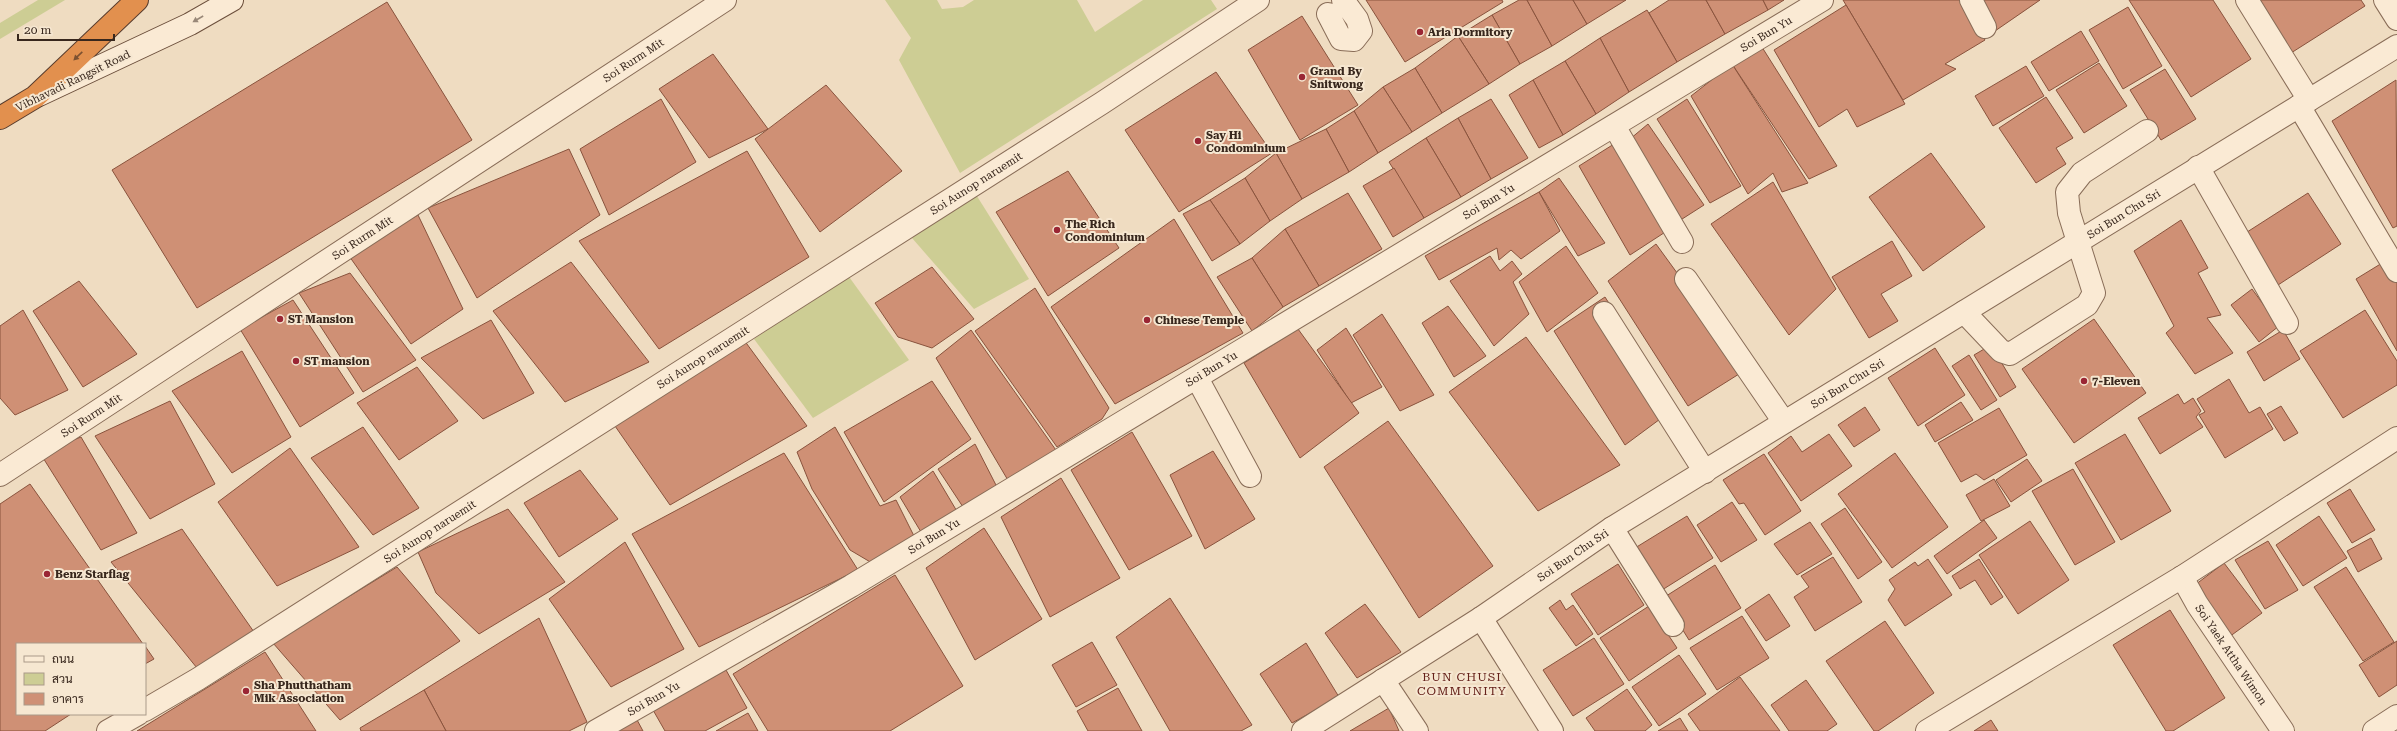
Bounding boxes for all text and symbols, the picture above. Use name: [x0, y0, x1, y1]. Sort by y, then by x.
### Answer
street label: Soi Bun Yu: [1738, 13, 1794, 54]
scale bar: [18, 16, 114, 42]
one-way arrow: [192, 16, 204, 23]
text: 20 m: [24, 23, 51, 37]
place label: Aria Dormitory: [1428, 26, 1513, 39]
marker: Aria Dormitory: [1415, 27, 1425, 37]
street label: Soi Rurm Mit: [600, 36, 666, 85]
street label: Vibhavadi Rangsit Road: [14, 48, 132, 114]
one-way arrow: [73, 51, 83, 61]
place label: Grand By Snitwong: [1310, 65, 1363, 91]
marker: Grand By Snitwong: [1297, 72, 1307, 82]
place label: Say Hi Condominium: [1206, 129, 1286, 155]
marker: Say Hi Condominium: [1193, 136, 1203, 146]
street label: Soi Aunop naruemit: [928, 149, 1025, 217]
street label: Soi Bun Yu: [1460, 181, 1517, 222]
street label: Soi Bun Chu Sri: [2084, 186, 2163, 241]
street label: Soi Rurm Mit: [329, 213, 395, 262]
place label: The Rich Condominium: [1065, 218, 1145, 244]
marker: The Rich Condominium: [1052, 225, 1062, 235]
place label: ST Mansion: [288, 313, 354, 326]
marker: ST Mansion: [275, 314, 285, 324]
place label: Chinese Temple: [1155, 314, 1245, 327]
marker: Chinese Temple: [1142, 315, 1152, 325]
street label: Soi Aunop naruemit: [654, 323, 751, 391]
street label: Soi Bun Yu: [1183, 348, 1239, 389]
place label: ST mansion: [304, 355, 370, 368]
marker: ST mansion: [291, 356, 301, 366]
street label: Soi Bun Chu Sri: [1808, 356, 1887, 411]
place label: 7-Eleven: [2092, 375, 2141, 388]
marker: 7-Eleven: [2079, 376, 2089, 386]
street label: Soi Rurm Mit: [58, 391, 124, 440]
street label: Soi Aunop naruemit: [381, 497, 478, 566]
street label: Soi Bun Yu: [906, 515, 962, 557]
street label: Soi Bun Chu Sri: [1534, 526, 1611, 584]
place label: Benz Starflag: [55, 568, 129, 581]
marker: Benz Starflag: [42, 569, 52, 579]
street label: Soi Yaek Attha Wimon: [2193, 602, 2270, 707]
legend: [16, 643, 146, 715]
text: ถนน: [52, 652, 75, 666]
district label: BUN CHUSI COMMUNITY: [1417, 670, 1507, 698]
text: สวน: [52, 672, 73, 686]
street label: Soi Bun Yu: [625, 678, 682, 718]
place label: Sha Phutthatham Mik Association: [254, 679, 352, 705]
marker: Sha Phutthatham Mik Association: [241, 686, 251, 696]
text: อาคาร: [52, 692, 84, 706]

